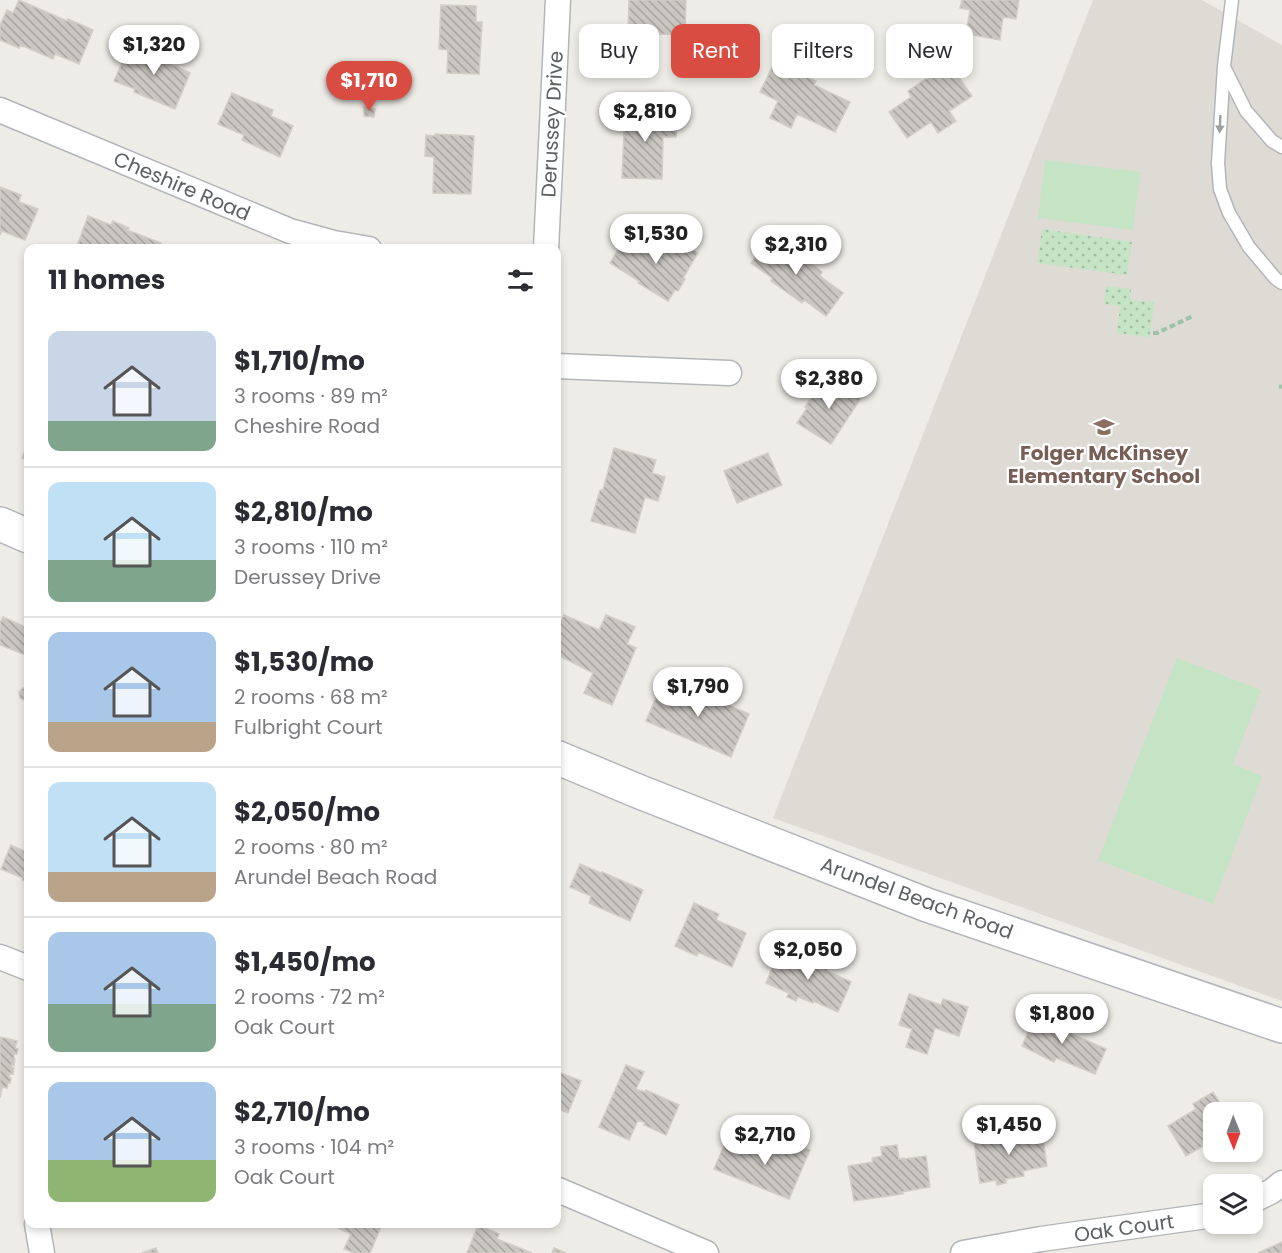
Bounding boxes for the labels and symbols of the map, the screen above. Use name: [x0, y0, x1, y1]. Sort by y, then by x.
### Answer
pin: $1,320: [105, 25, 203, 76]
street label: Derussey Drive: [534, 50, 570, 198]
pin: $1,710: [320, 61, 418, 112]
pin: $2,810: [596, 92, 694, 143]
one-way arrow: [1216, 115, 1225, 134]
street label: Cheshire Road: [109, 145, 255, 227]
pin: $1,530: [607, 214, 705, 265]
pin: $2,310: [747, 225, 845, 276]
pin: $2,380: [780, 359, 878, 410]
school or university icon: Folger McKinsey Elementary School: [1092, 415, 1116, 439]
place label: Folger McKinsey Elementary School: [1008, 439, 1200, 490]
pin: $1,790: [649, 667, 747, 718]
street label: Arundel Beach Road: [817, 850, 1017, 946]
pin: $2,050: [759, 930, 857, 981]
pin: $1,800: [1013, 994, 1111, 1045]
north arrow: [1203, 1102, 1263, 1162]
pin: $1,450: [960, 1105, 1058, 1156]
pin: $2,710: [716, 1115, 814, 1166]
street label: Oak Court: [1072, 1207, 1176, 1249]

